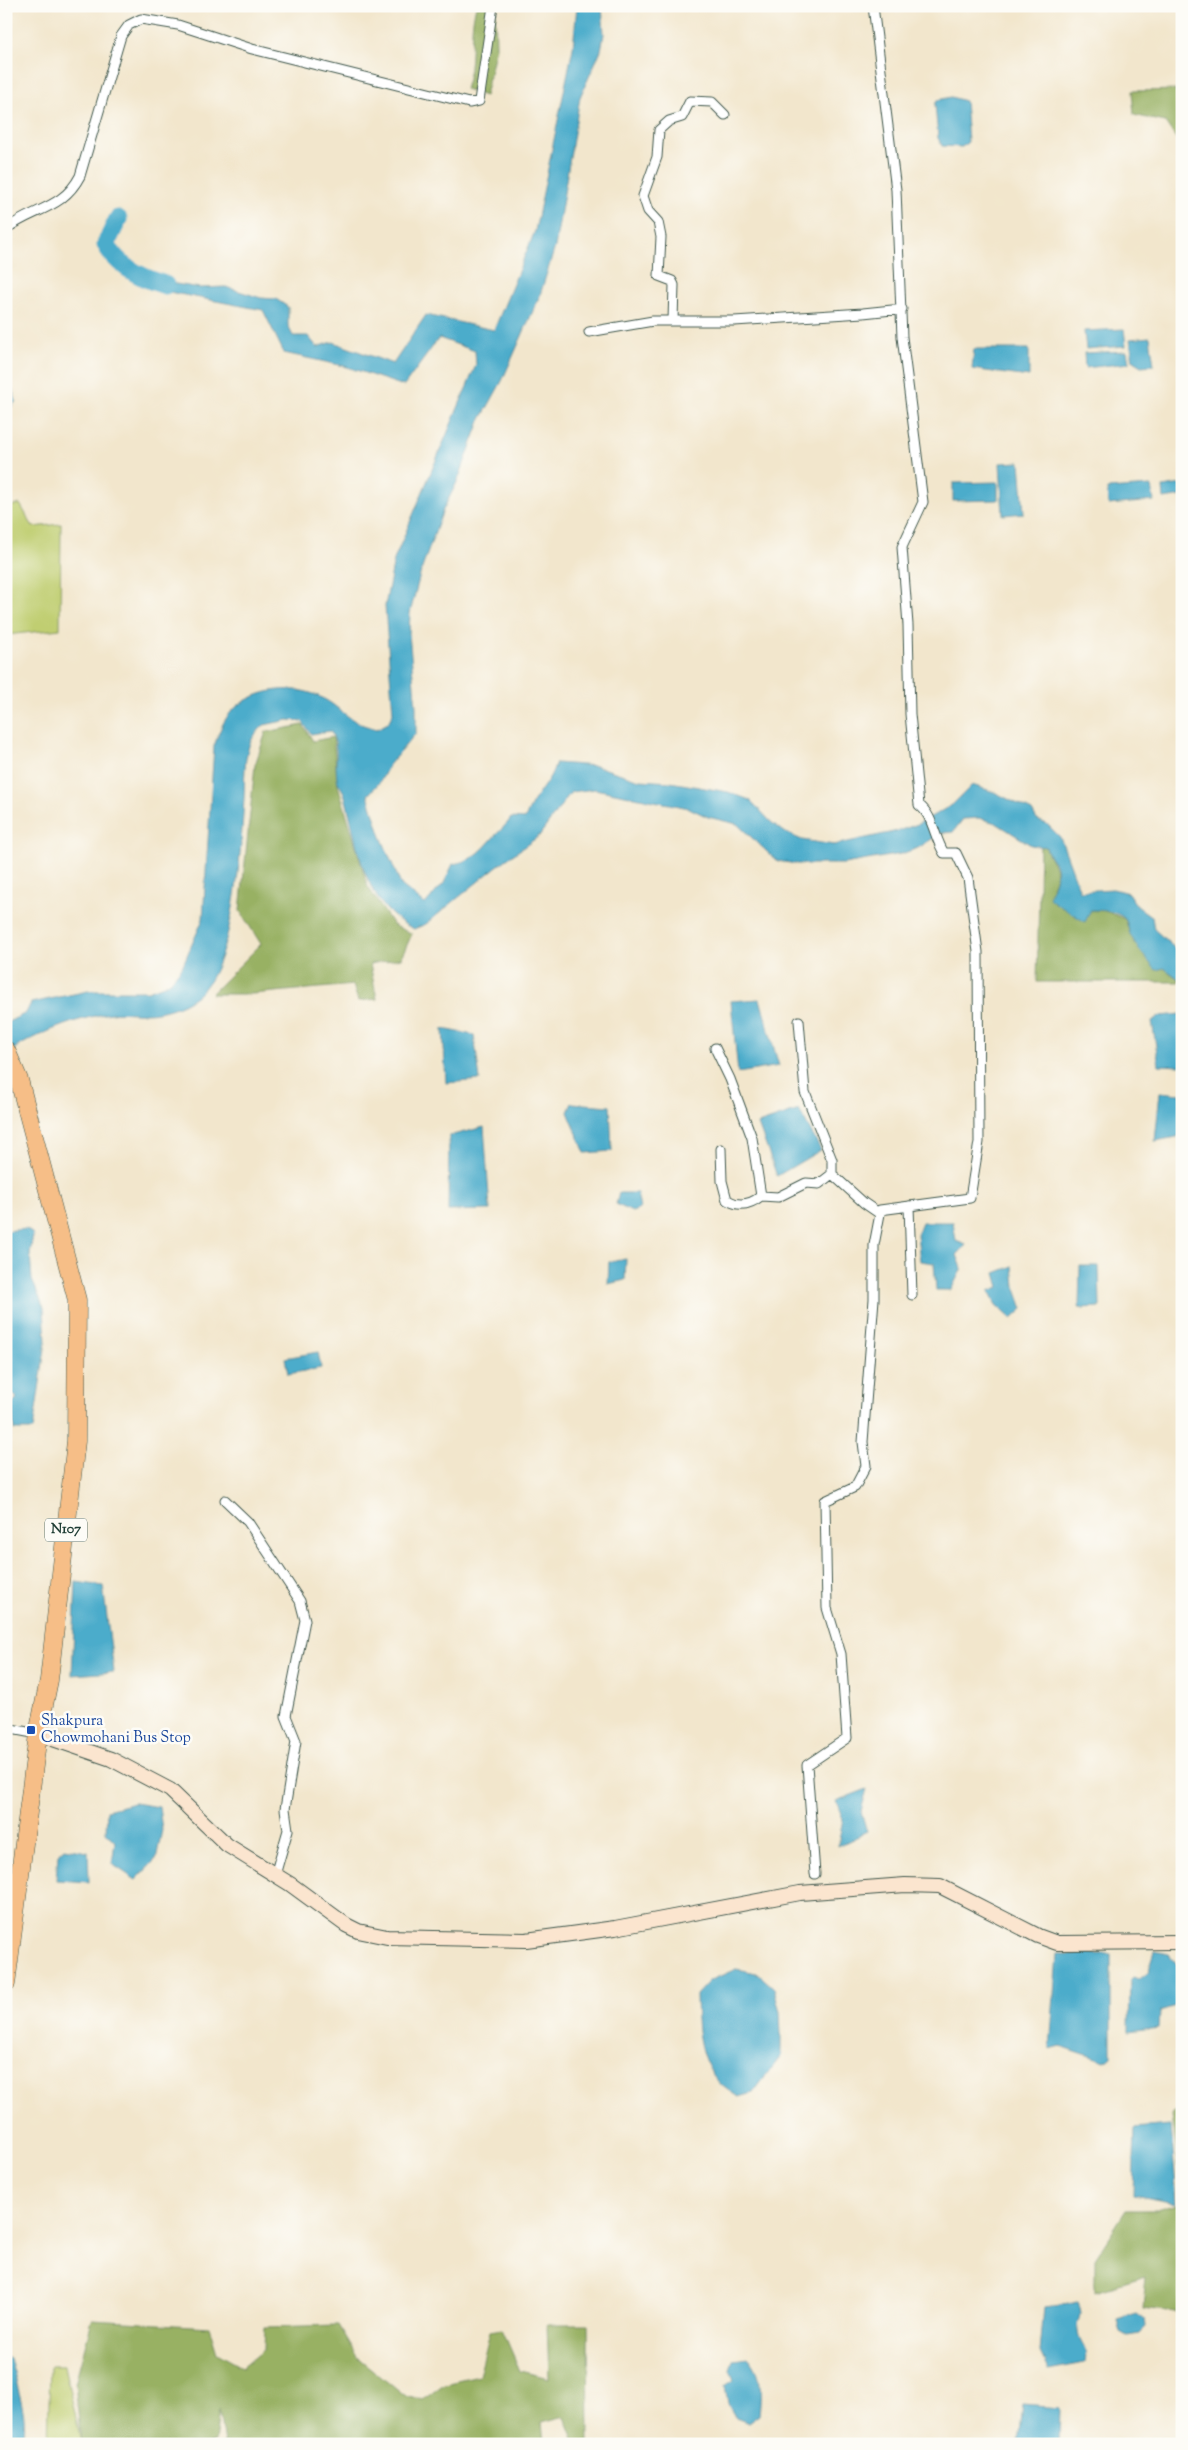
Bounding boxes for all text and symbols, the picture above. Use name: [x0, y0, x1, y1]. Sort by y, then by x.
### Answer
road number: N107: [45, 1518, 87, 1542]
place label: Shakpura Chowmohani Bus Stop: [41, 1711, 191, 1749]
marker: Shakpura Chowmohani Bus Stop: [25, 1724, 37, 1736]

